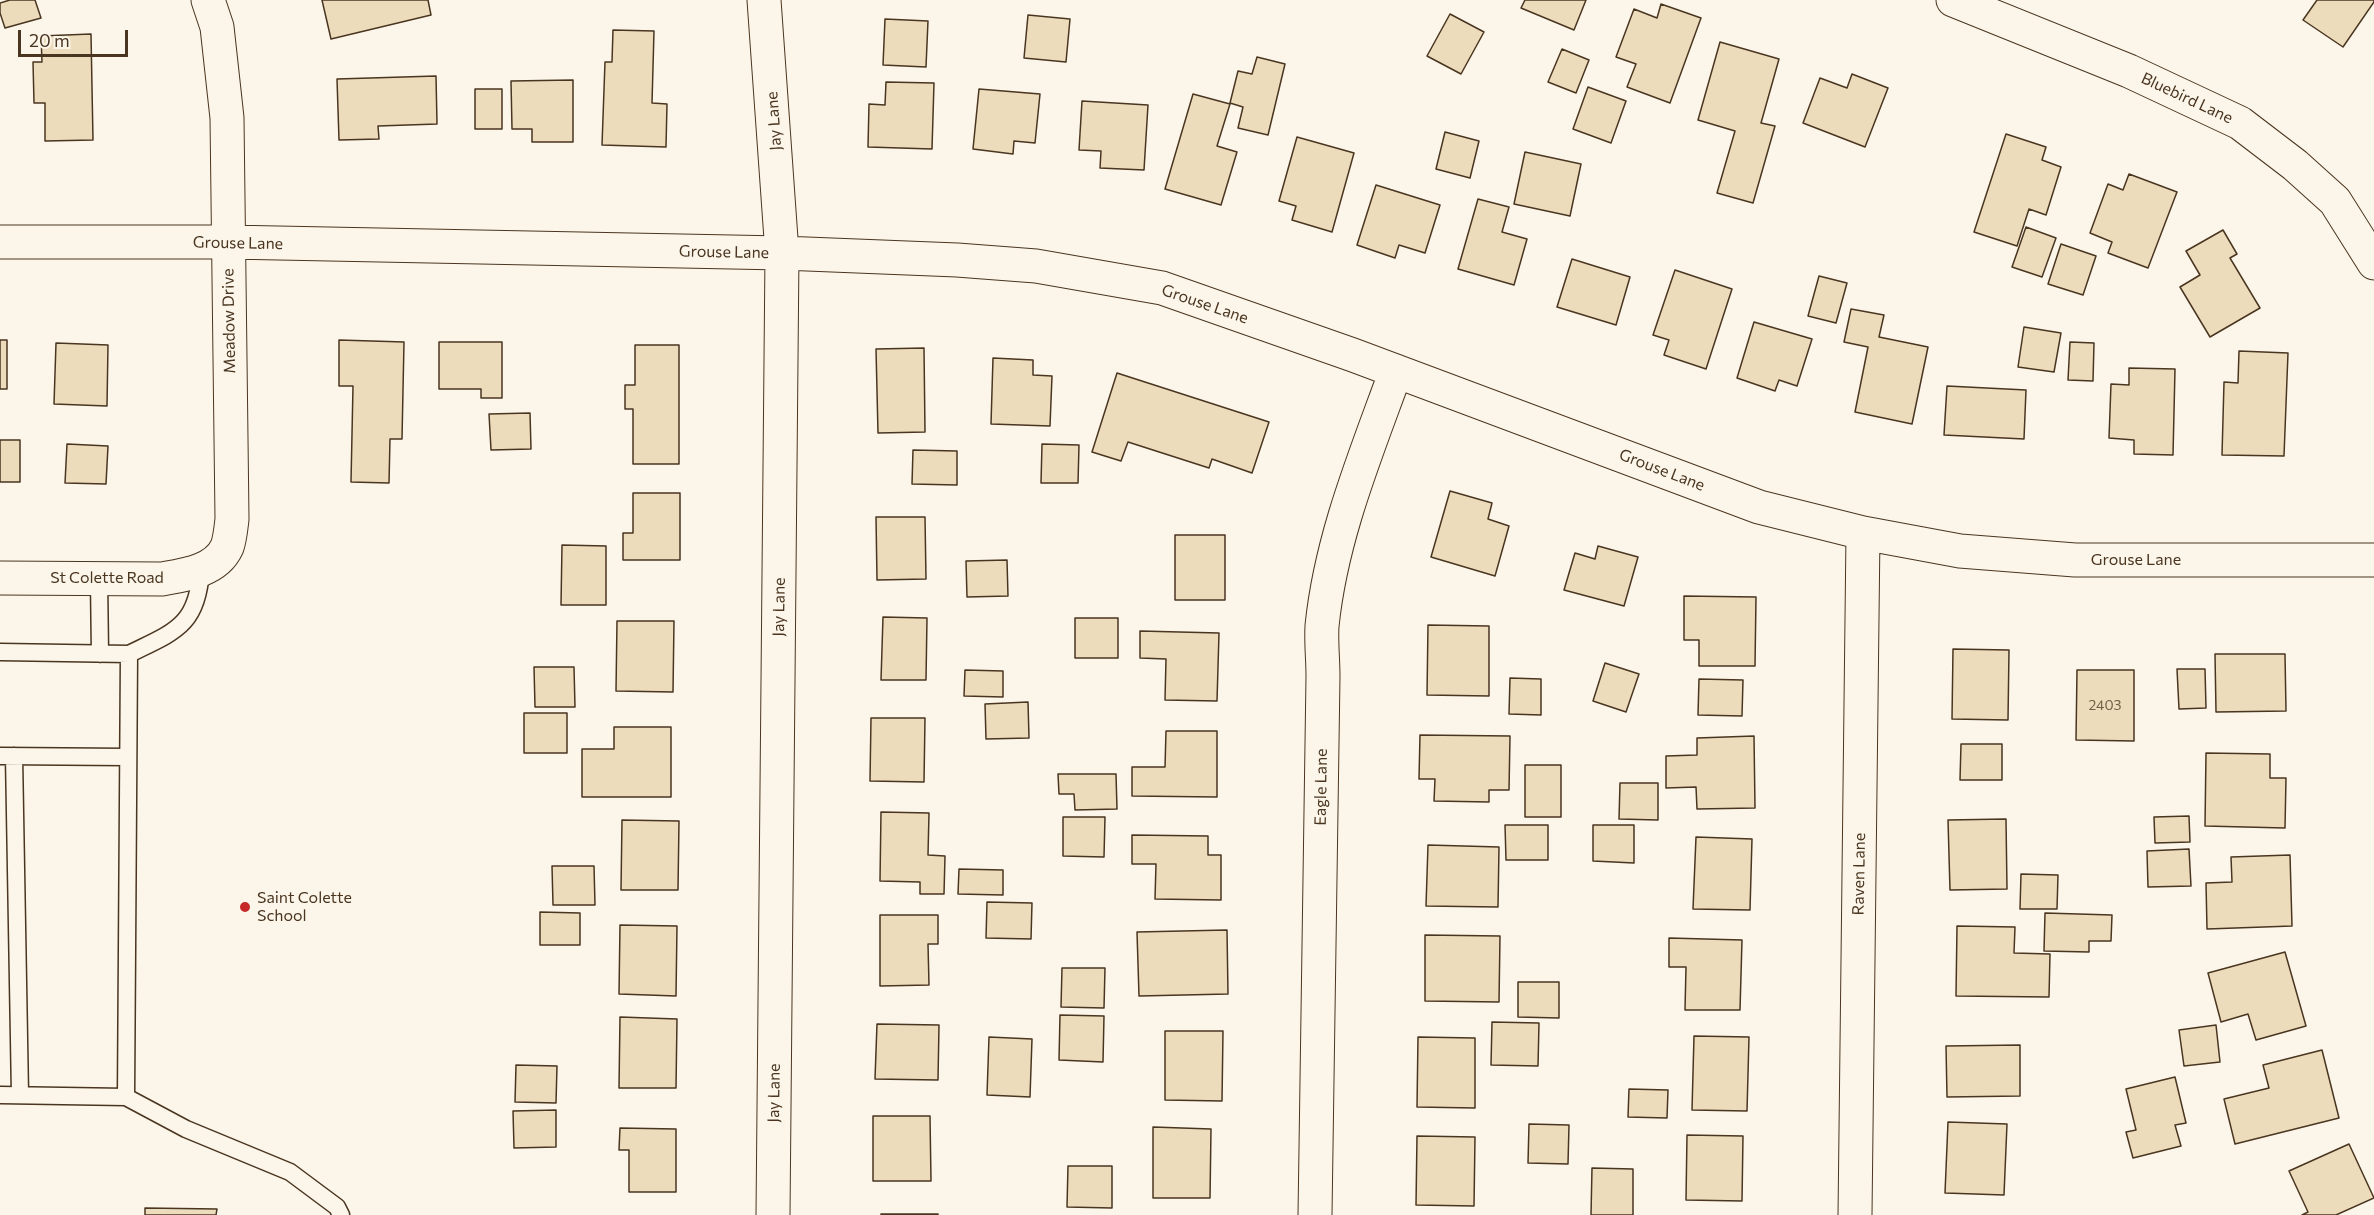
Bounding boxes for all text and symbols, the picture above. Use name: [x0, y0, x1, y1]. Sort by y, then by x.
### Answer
scale bar: [21, 18, 130, 56]
text: 20 m: [29, 29, 70, 51]
street label: Bluebird Lane: [2138, 68, 2236, 128]
street label: Jay Lane: [762, 91, 786, 151]
street label: Grouse Lane: [193, 233, 283, 253]
street label: Grouse Lane: [679, 242, 769, 262]
street label: Meadow Drive: [218, 268, 240, 374]
street label: Grouse Lane: [1159, 280, 1251, 328]
street label: Grouse Lane: [1616, 445, 1708, 495]
street label: Grouse Lane: [2091, 550, 2181, 570]
street label: St Colette Road: [50, 568, 164, 588]
street label: Jay Lane: [769, 577, 789, 637]
house number: 2403: [2088, 697, 2122, 713]
street label: Eagle Lane: [1311, 748, 1331, 826]
street label: Raven Lane: [1849, 833, 1869, 915]
place label: Saint Colette School: [257, 888, 352, 926]
marker: Saint Colette School: [238, 900, 252, 914]
street label: Jay Lane: [764, 1063, 784, 1123]

